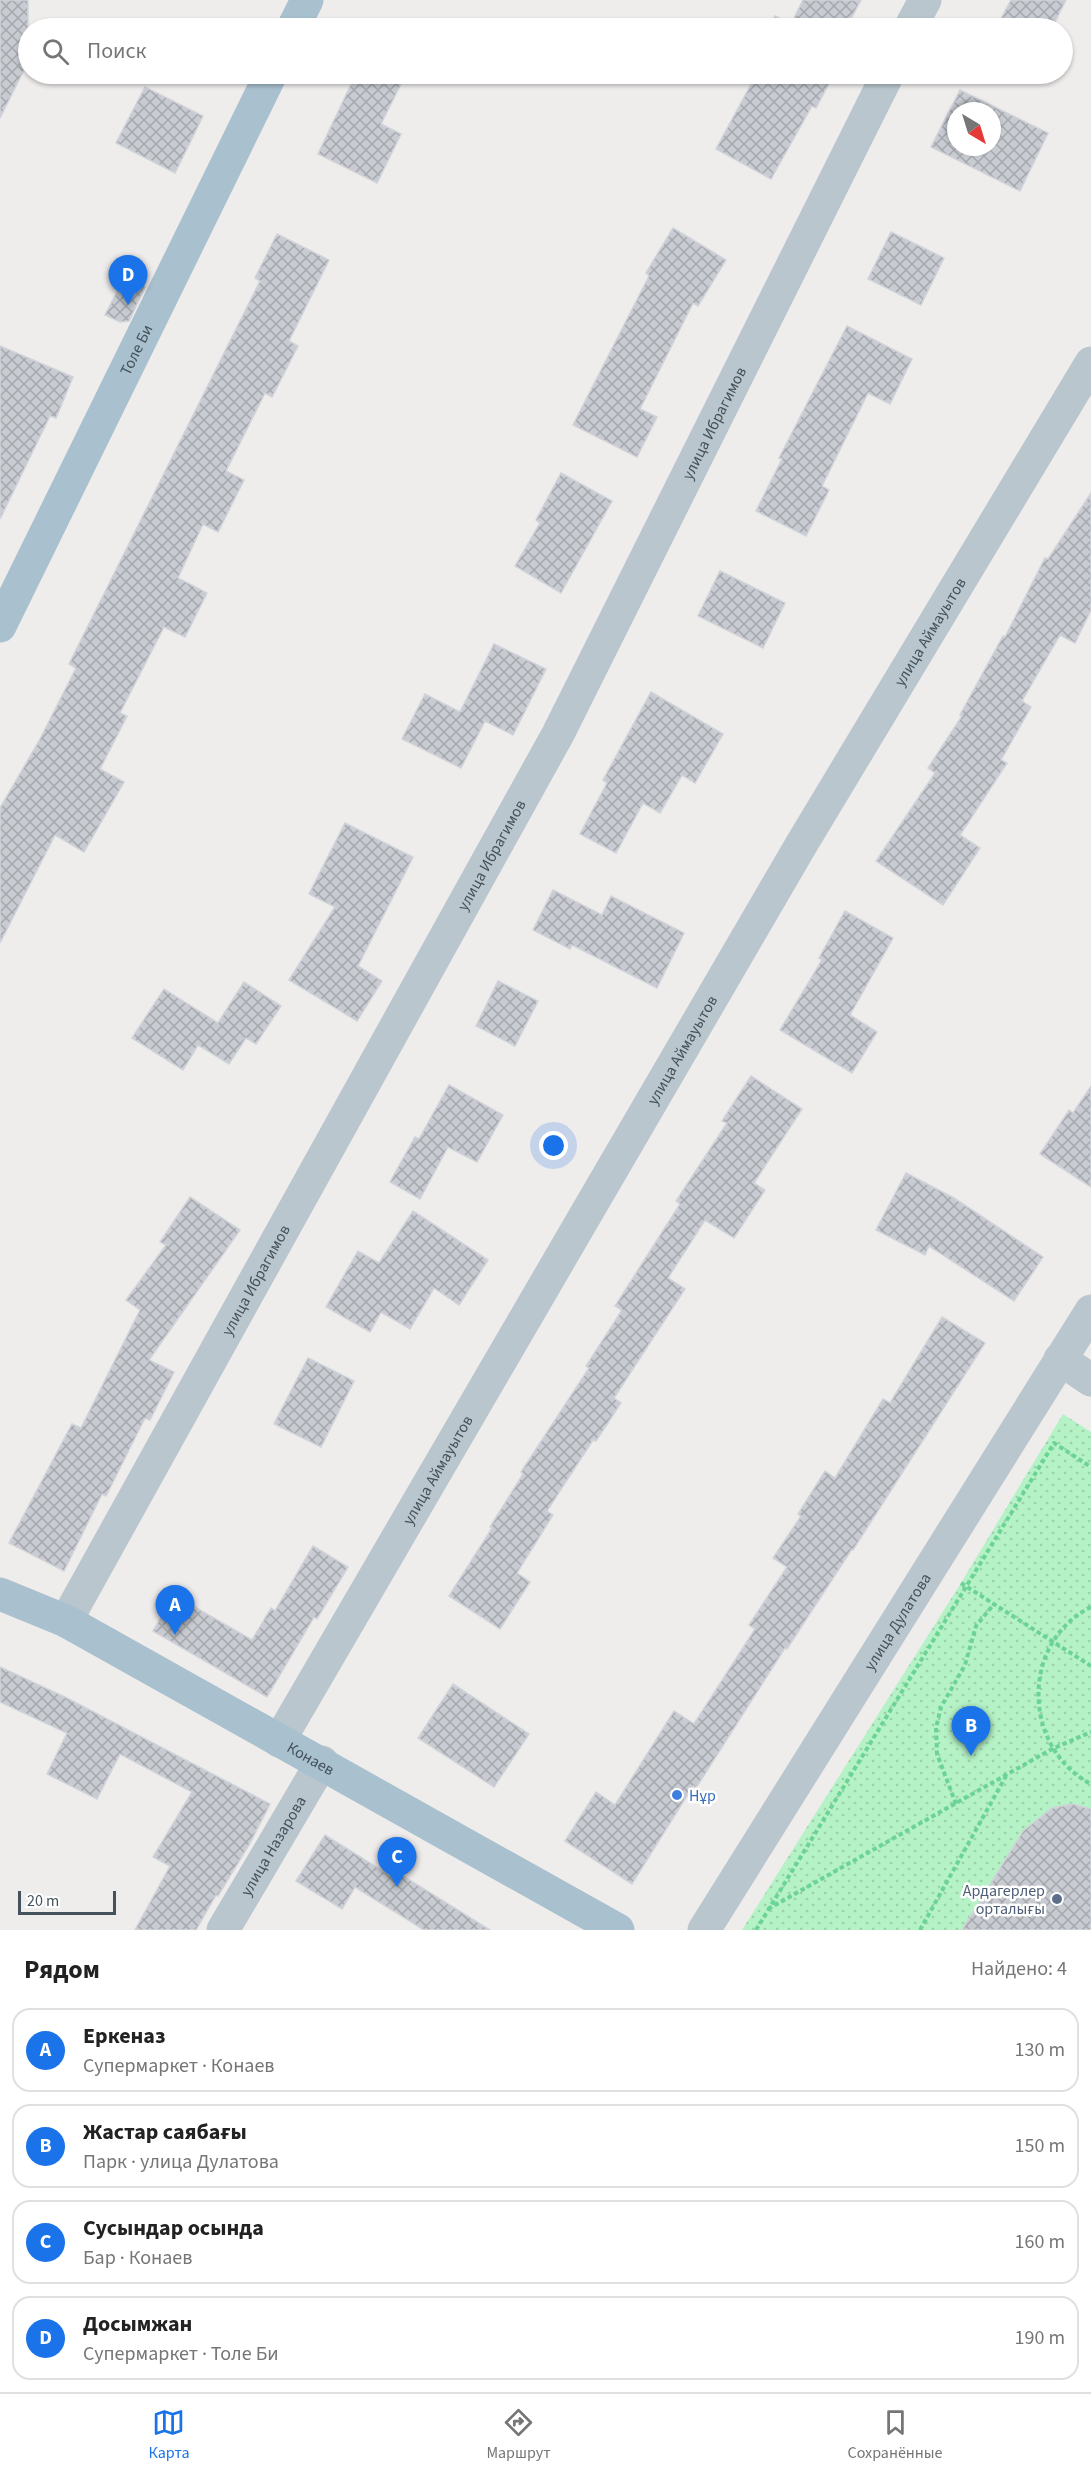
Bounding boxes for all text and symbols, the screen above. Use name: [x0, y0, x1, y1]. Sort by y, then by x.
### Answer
search box: [18, 18, 1073, 84]
icon: search: [39, 35, 72, 68]
text: Поиск: [87, 35, 146, 67]
north arrow: [947, 102, 1001, 156]
pin: D: [108, 256, 148, 305]
street label: Толе Би: [115, 321, 158, 379]
street label: улица Ибрагимов: [677, 363, 752, 484]
street label: улица Аймауытов: [889, 574, 971, 691]
street label: улица Ибрагимов: [452, 796, 531, 915]
street label: улица Аймауытов: [642, 991, 723, 1109]
your location: [539, 1131, 568, 1160]
street label: улица Ибрагимов: [216, 1221, 296, 1340]
street label: улица Аймауытов: [397, 1411, 479, 1529]
street label: улица Дулатова: [859, 1569, 937, 1675]
pin: A: [156, 1586, 195, 1635]
pin: B: [952, 1706, 990, 1756]
street label: Конаев: [283, 1737, 338, 1781]
place label: Нұр: [689, 1785, 716, 1807]
marker: Нұр: [670, 1788, 684, 1802]
street label: улица Назарова: [235, 1792, 312, 1900]
pin: C: [378, 1838, 416, 1887]
place label: Ардагерлер орталығы: [963, 1880, 1045, 1920]
scale bar: [18, 1888, 116, 1916]
text: 20 m: [27, 1890, 59, 1912]
marker: Ардагерлер орталығы: [1050, 1892, 1064, 1906]
text: Рядом: [24, 1951, 100, 1988]
text: Найдено: 4: [971, 1955, 1067, 1983]
text: Еркеназ: [83, 2020, 165, 2052]
text: A: [40, 2036, 51, 2064]
text: 130 m: [1015, 2036, 1065, 2064]
text: Супермаркет · Конаев: [83, 2052, 275, 2080]
text: Жастар саябағы: [83, 2116, 247, 2148]
text: B: [39, 2132, 52, 2160]
text: 150 m: [1015, 2132, 1065, 2160]
text: Парк · улица Дулатова: [83, 2148, 279, 2176]
text: Сусындар осында: [83, 2212, 264, 2244]
text: C: [40, 2228, 51, 2256]
text: 160 m: [1015, 2228, 1065, 2256]
text: Бар · Конаев: [83, 2244, 192, 2272]
text: Досымжан: [83, 2308, 192, 2340]
text: D: [39, 2324, 52, 2352]
text: 190 m: [1015, 2324, 1065, 2352]
text: Супермаркет · Толе Би: [83, 2340, 279, 2368]
tab: Карта: [148, 2406, 189, 2464]
tab: Маршрут: [486, 2406, 551, 2464]
tab: Сохранённые: [848, 2406, 943, 2464]

